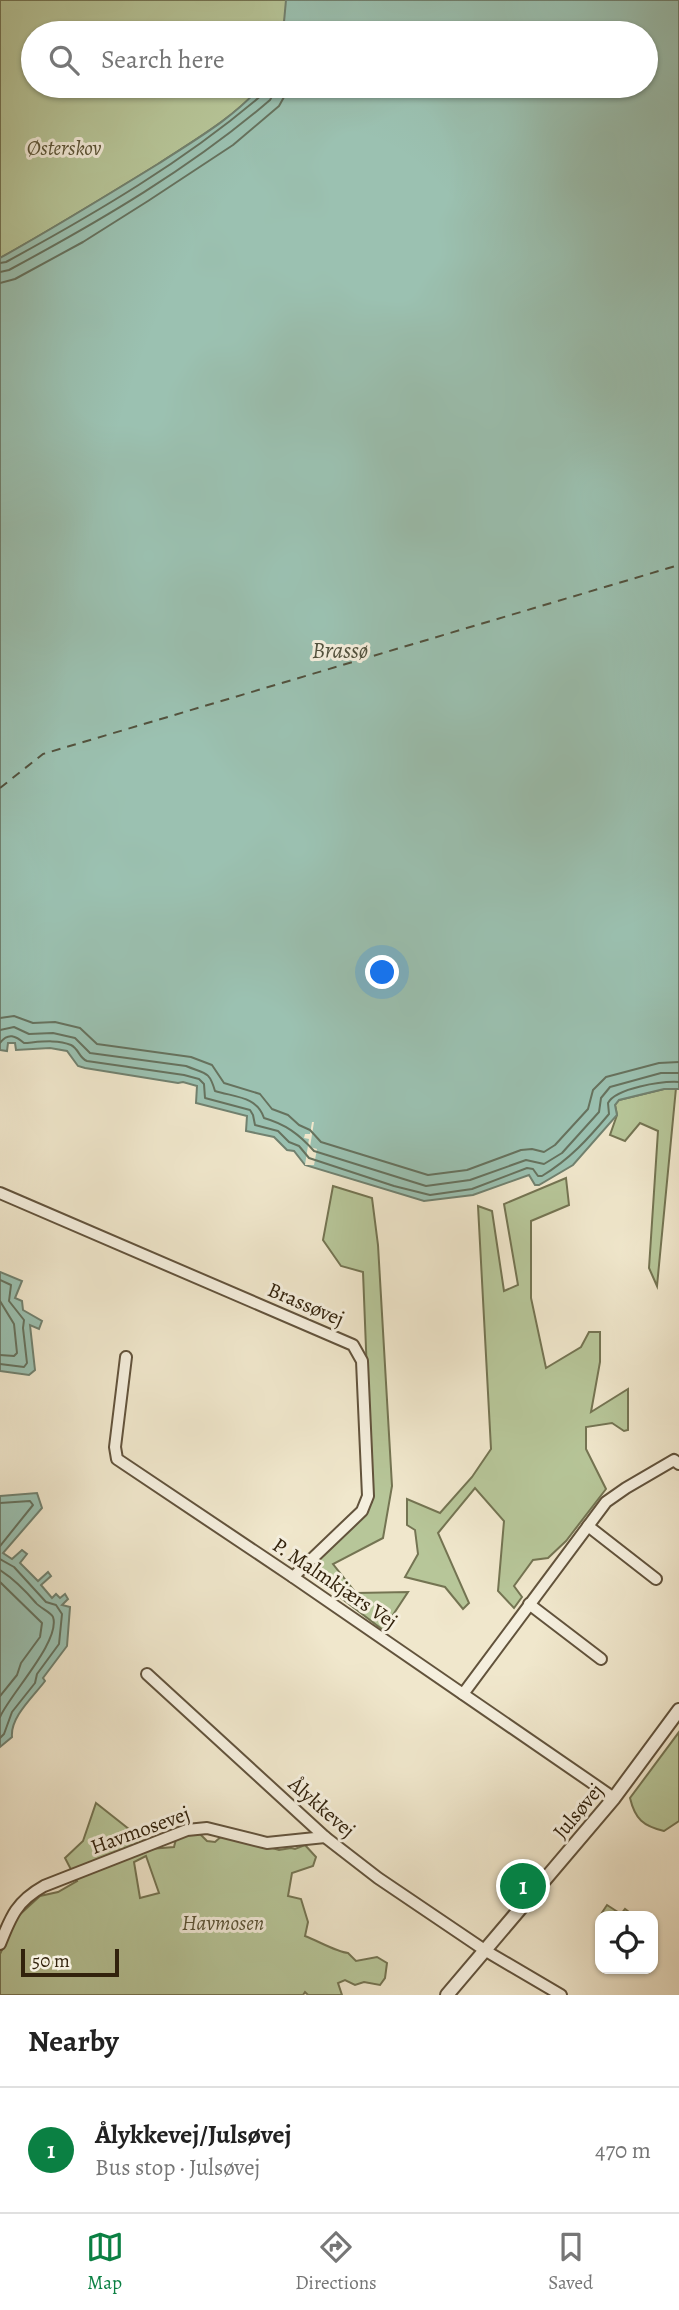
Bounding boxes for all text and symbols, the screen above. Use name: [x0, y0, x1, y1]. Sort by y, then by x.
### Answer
search box: [21, 21, 658, 98]
icon: search: [45, 41, 83, 79]
text: Search here: [101, 42, 225, 77]
park label: Østerskov: [27, 134, 102, 162]
water label: Brassø: [312, 635, 368, 666]
your location: [365, 955, 399, 989]
street label: Brassøvej: [263, 1275, 349, 1333]
street label: P. Malmkjærs Vej: [267, 1531, 403, 1635]
street label: Ålykkevej: [282, 1770, 361, 1844]
street label: Julsøvej: [546, 1777, 610, 1845]
street label: Havmosevej: [87, 1799, 193, 1861]
pin: 1: [500, 1860, 546, 1912]
park label: Havmosen: [182, 1909, 264, 1937]
map controls: [595, 1911, 658, 1974]
button: locate: [595, 1911, 658, 1974]
scale bar: [21, 1946, 119, 1978]
text: 50 m: [32, 1948, 70, 1974]
text: Nearby: [28, 2021, 119, 2061]
text: Ålykkevej/Julsøvej: [95, 2117, 292, 2152]
text: 1: [47, 2135, 55, 2166]
text: 470 m: [595, 2135, 651, 2166]
text: Bus stop · Julsøvej: [95, 2152, 260, 2183]
tab: Map: [86, 2228, 124, 2296]
tab: Directions: [295, 2228, 377, 2296]
tab: Saved: [548, 2228, 593, 2296]

